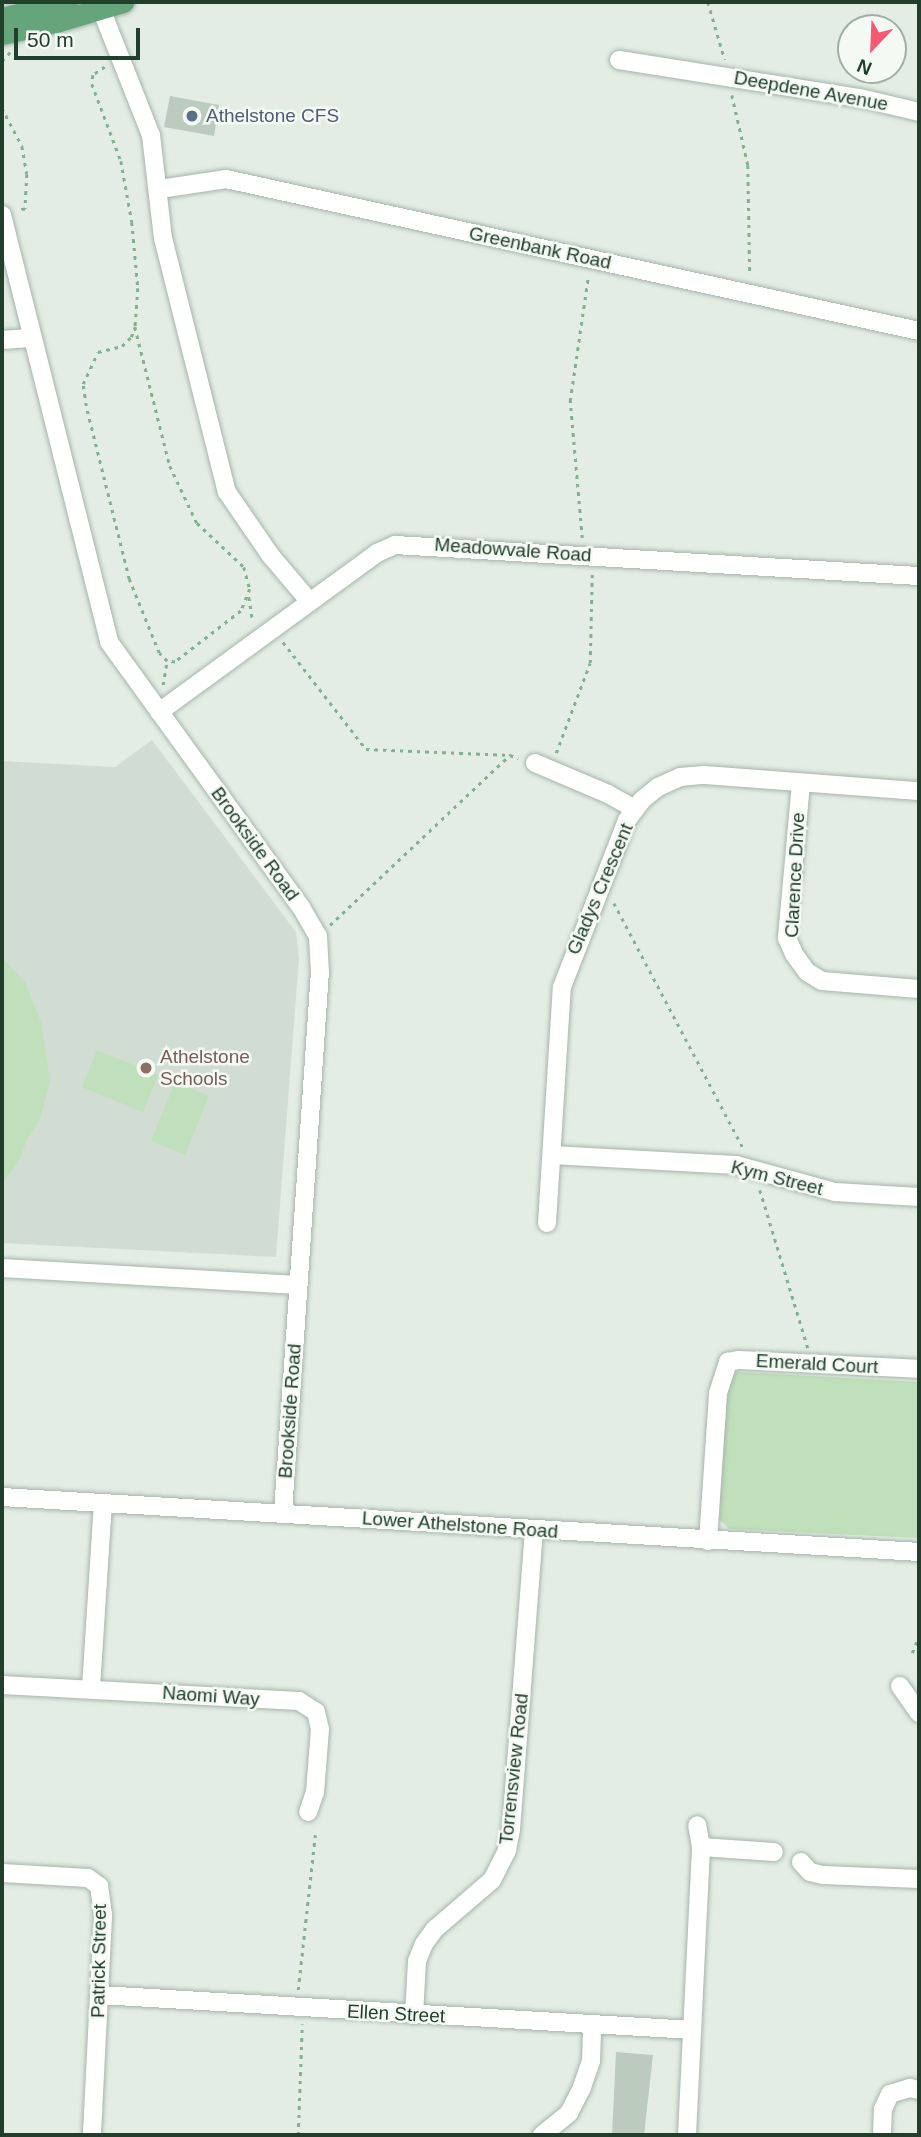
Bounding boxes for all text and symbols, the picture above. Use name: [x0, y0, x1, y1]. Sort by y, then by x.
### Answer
scale bar: [18, 14, 144, 58]
north arrow: [837, 14, 907, 84]
text: 50 m: [27, 28, 74, 51]
text: N: [854, 55, 875, 79]
street label: Deepdene Avenue: [732, 66, 890, 116]
place label: Athelstone CFS: [206, 105, 339, 127]
marker: Athelstone CFS: [184, 108, 200, 124]
street label: Greenbank Road: [467, 222, 613, 274]
street label: Meadowvale Road: [434, 533, 592, 567]
street label: Brookside Road: [206, 783, 304, 905]
street label: Clarence Drive: [780, 812, 810, 938]
street label: Gladys Crescent: [562, 820, 638, 958]
place label: Athelstone Schools: [160, 1046, 250, 1090]
marker: Athelstone Schools: [138, 1060, 154, 1076]
street label: Kym Street: [729, 1156, 825, 1200]
street label: Brookside Road: [274, 1343, 306, 1479]
street label: Emerald Court: [755, 1349, 879, 1379]
street label: Lower Athelstone Road: [361, 1507, 559, 1543]
street label: Naomi Way: [162, 1681, 260, 1711]
street label: Torrensview Road: [495, 1692, 533, 1846]
street label: Patrick Street: [87, 1904, 111, 2018]
street label: Ellen Street: [346, 2000, 446, 2028]

